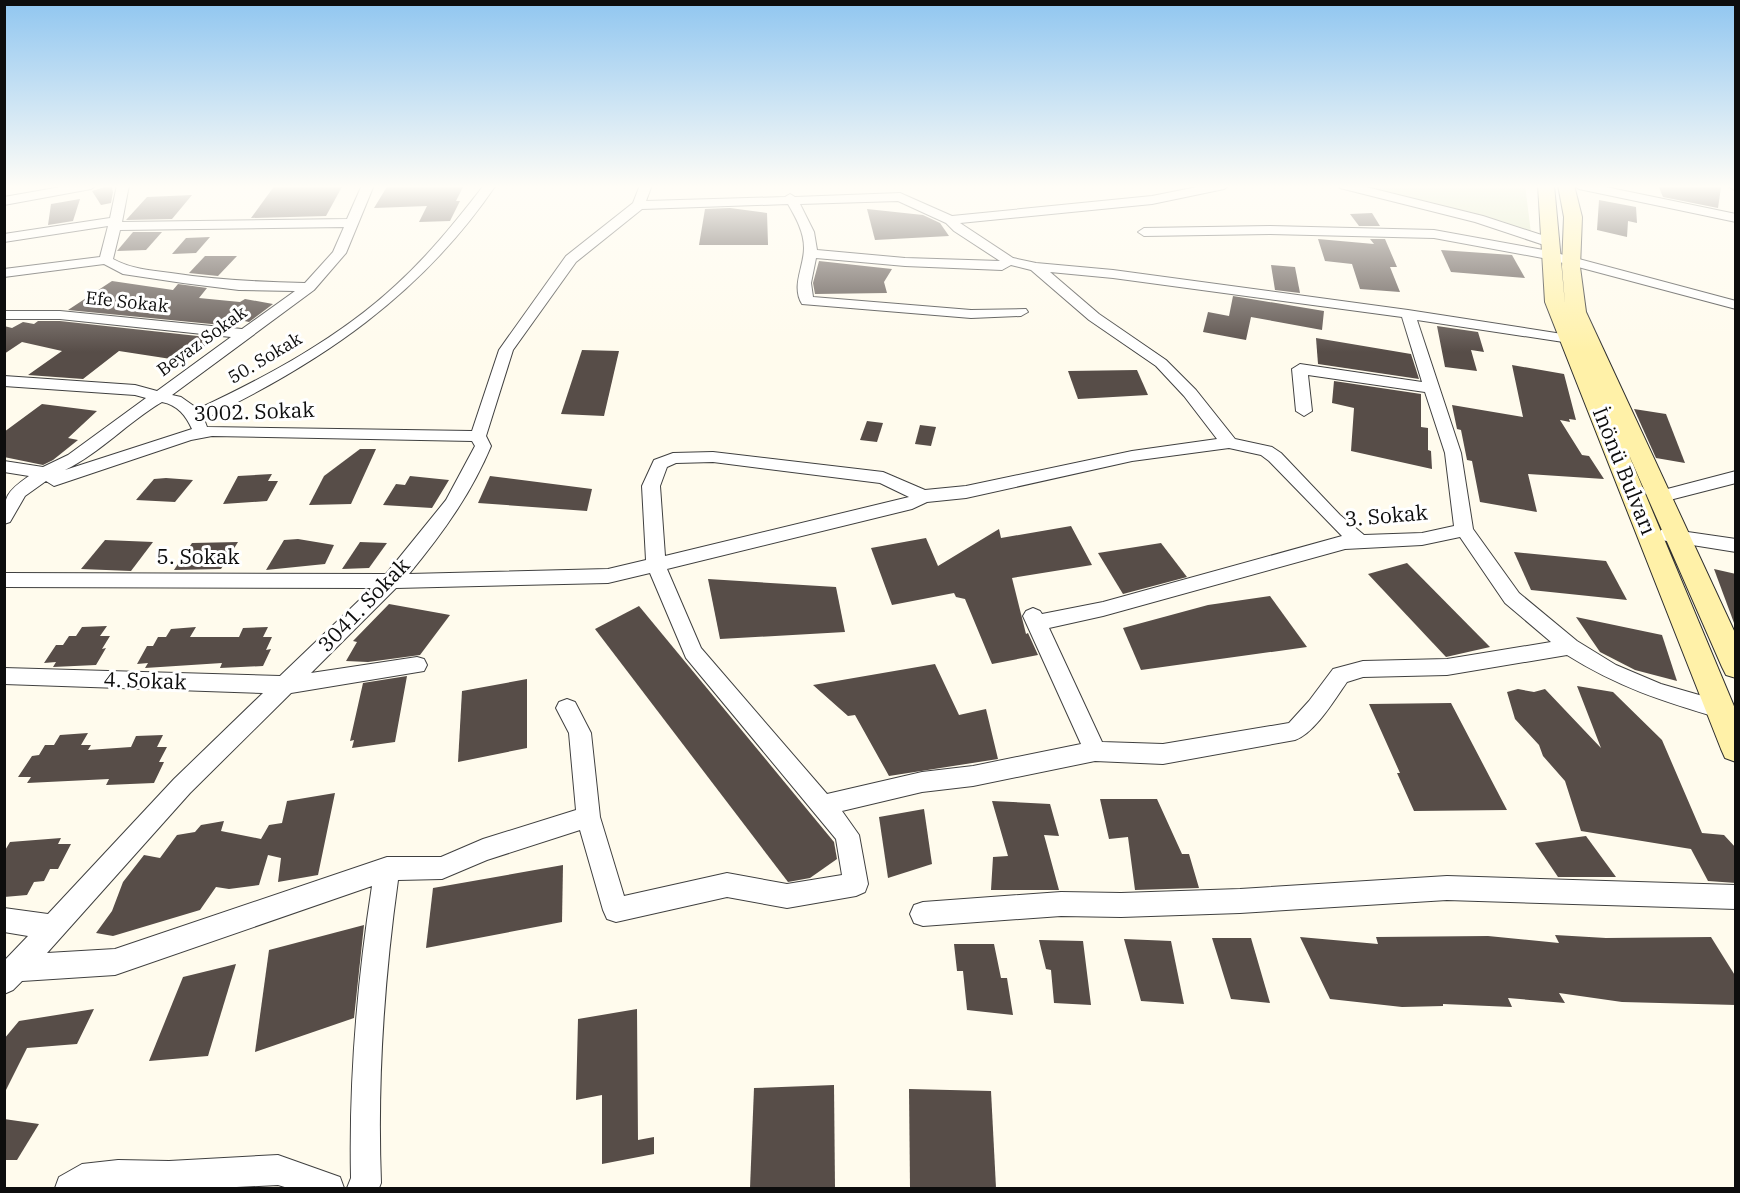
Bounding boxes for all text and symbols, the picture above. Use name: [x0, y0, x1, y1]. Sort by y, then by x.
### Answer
street label: Efe Sokak: [85, 286, 170, 317]
street label: Beyaz Sokak: [152, 300, 252, 381]
street label: 50. Sokak: [224, 326, 306, 389]
street label: 3002. Sokak: [193, 395, 316, 427]
street label: İnönü Bulvarı: [1587, 403, 1663, 539]
street label: 3. Sokak: [1343, 497, 1429, 533]
street label: 5. Sokak: [156, 542, 240, 570]
street label: 3041. Sokak: [311, 551, 416, 658]
street label: 4. Sokak: [103, 665, 188, 695]

